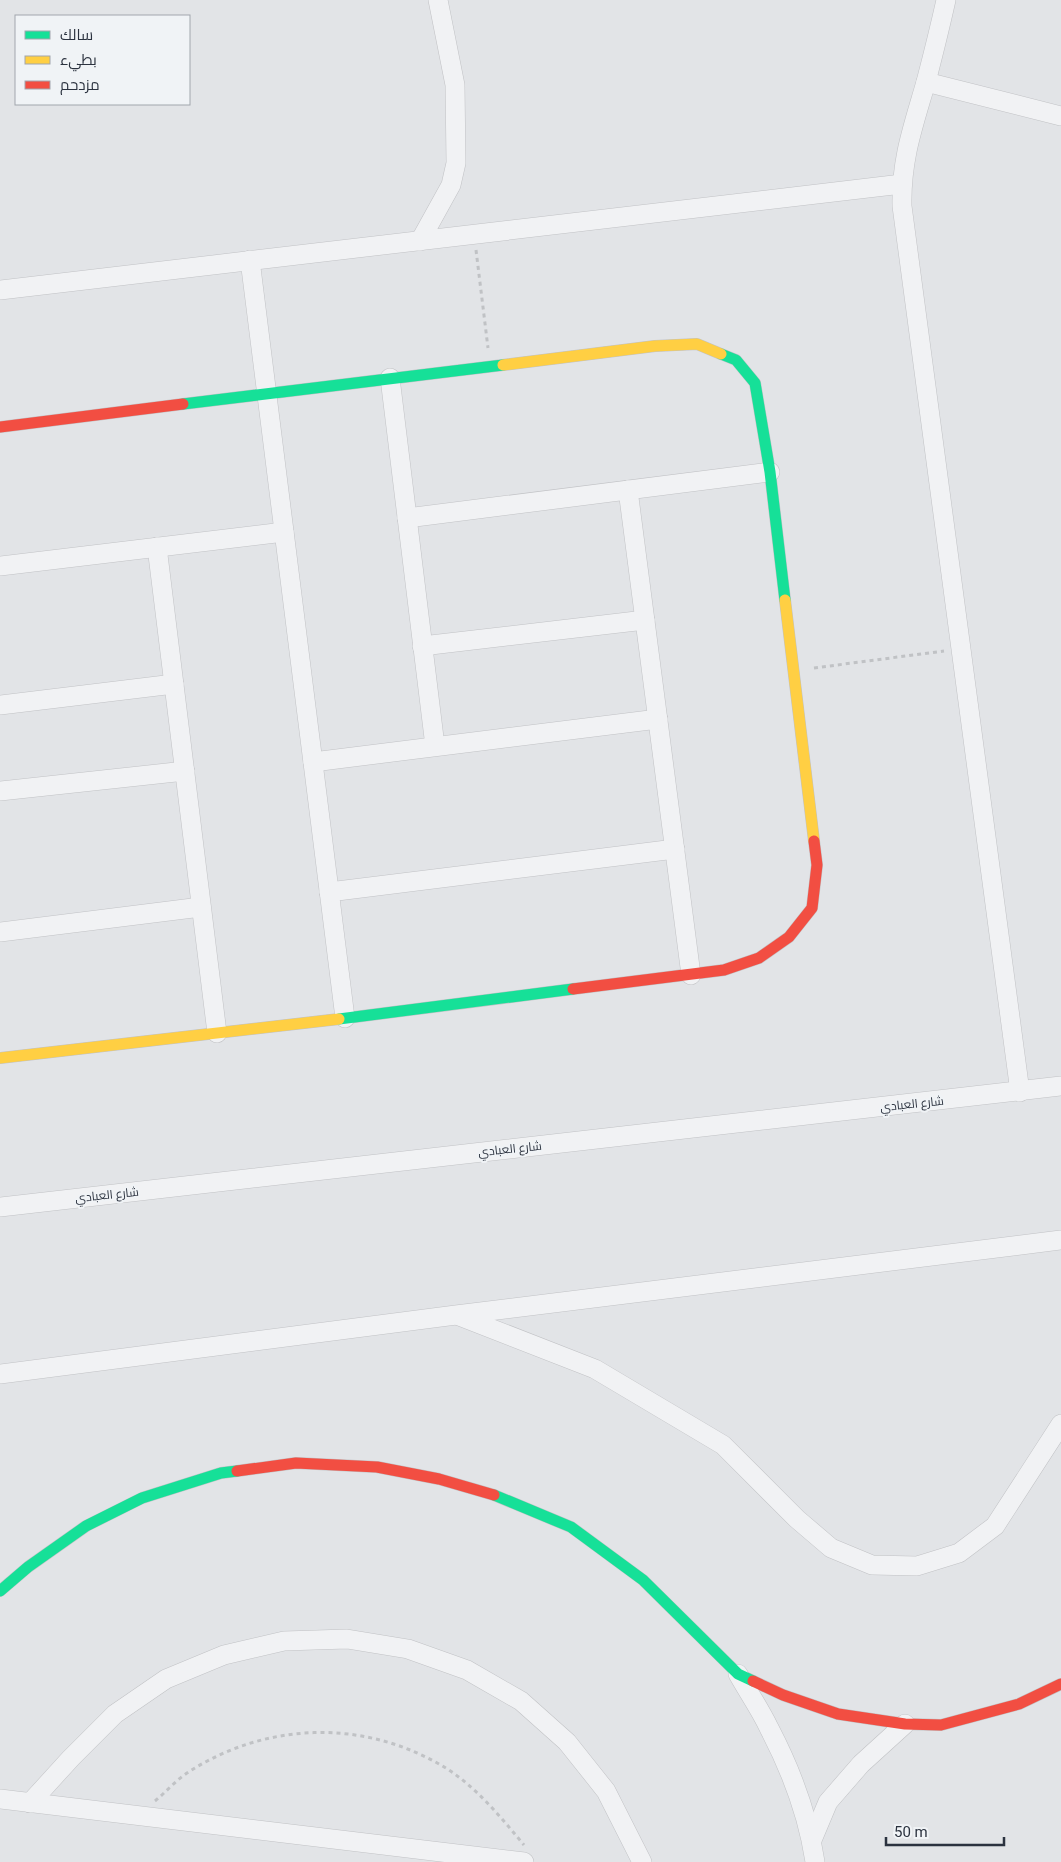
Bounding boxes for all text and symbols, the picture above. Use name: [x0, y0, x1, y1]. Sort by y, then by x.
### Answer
legend: [15, 15, 190, 105]
text: سالك: [60, 26, 93, 44]
text: بطيء: [60, 51, 97, 72]
text: مزدحم: [60, 76, 100, 95]
street label: شارع العبادي: [879, 1094, 945, 1117]
street label: شارع العبادي: [477, 1139, 543, 1162]
street label: شارع العبادي: [74, 1185, 140, 1208]
scale bar: [886, 1814, 1004, 1846]
text: 50 m: [894, 1823, 928, 1841]

